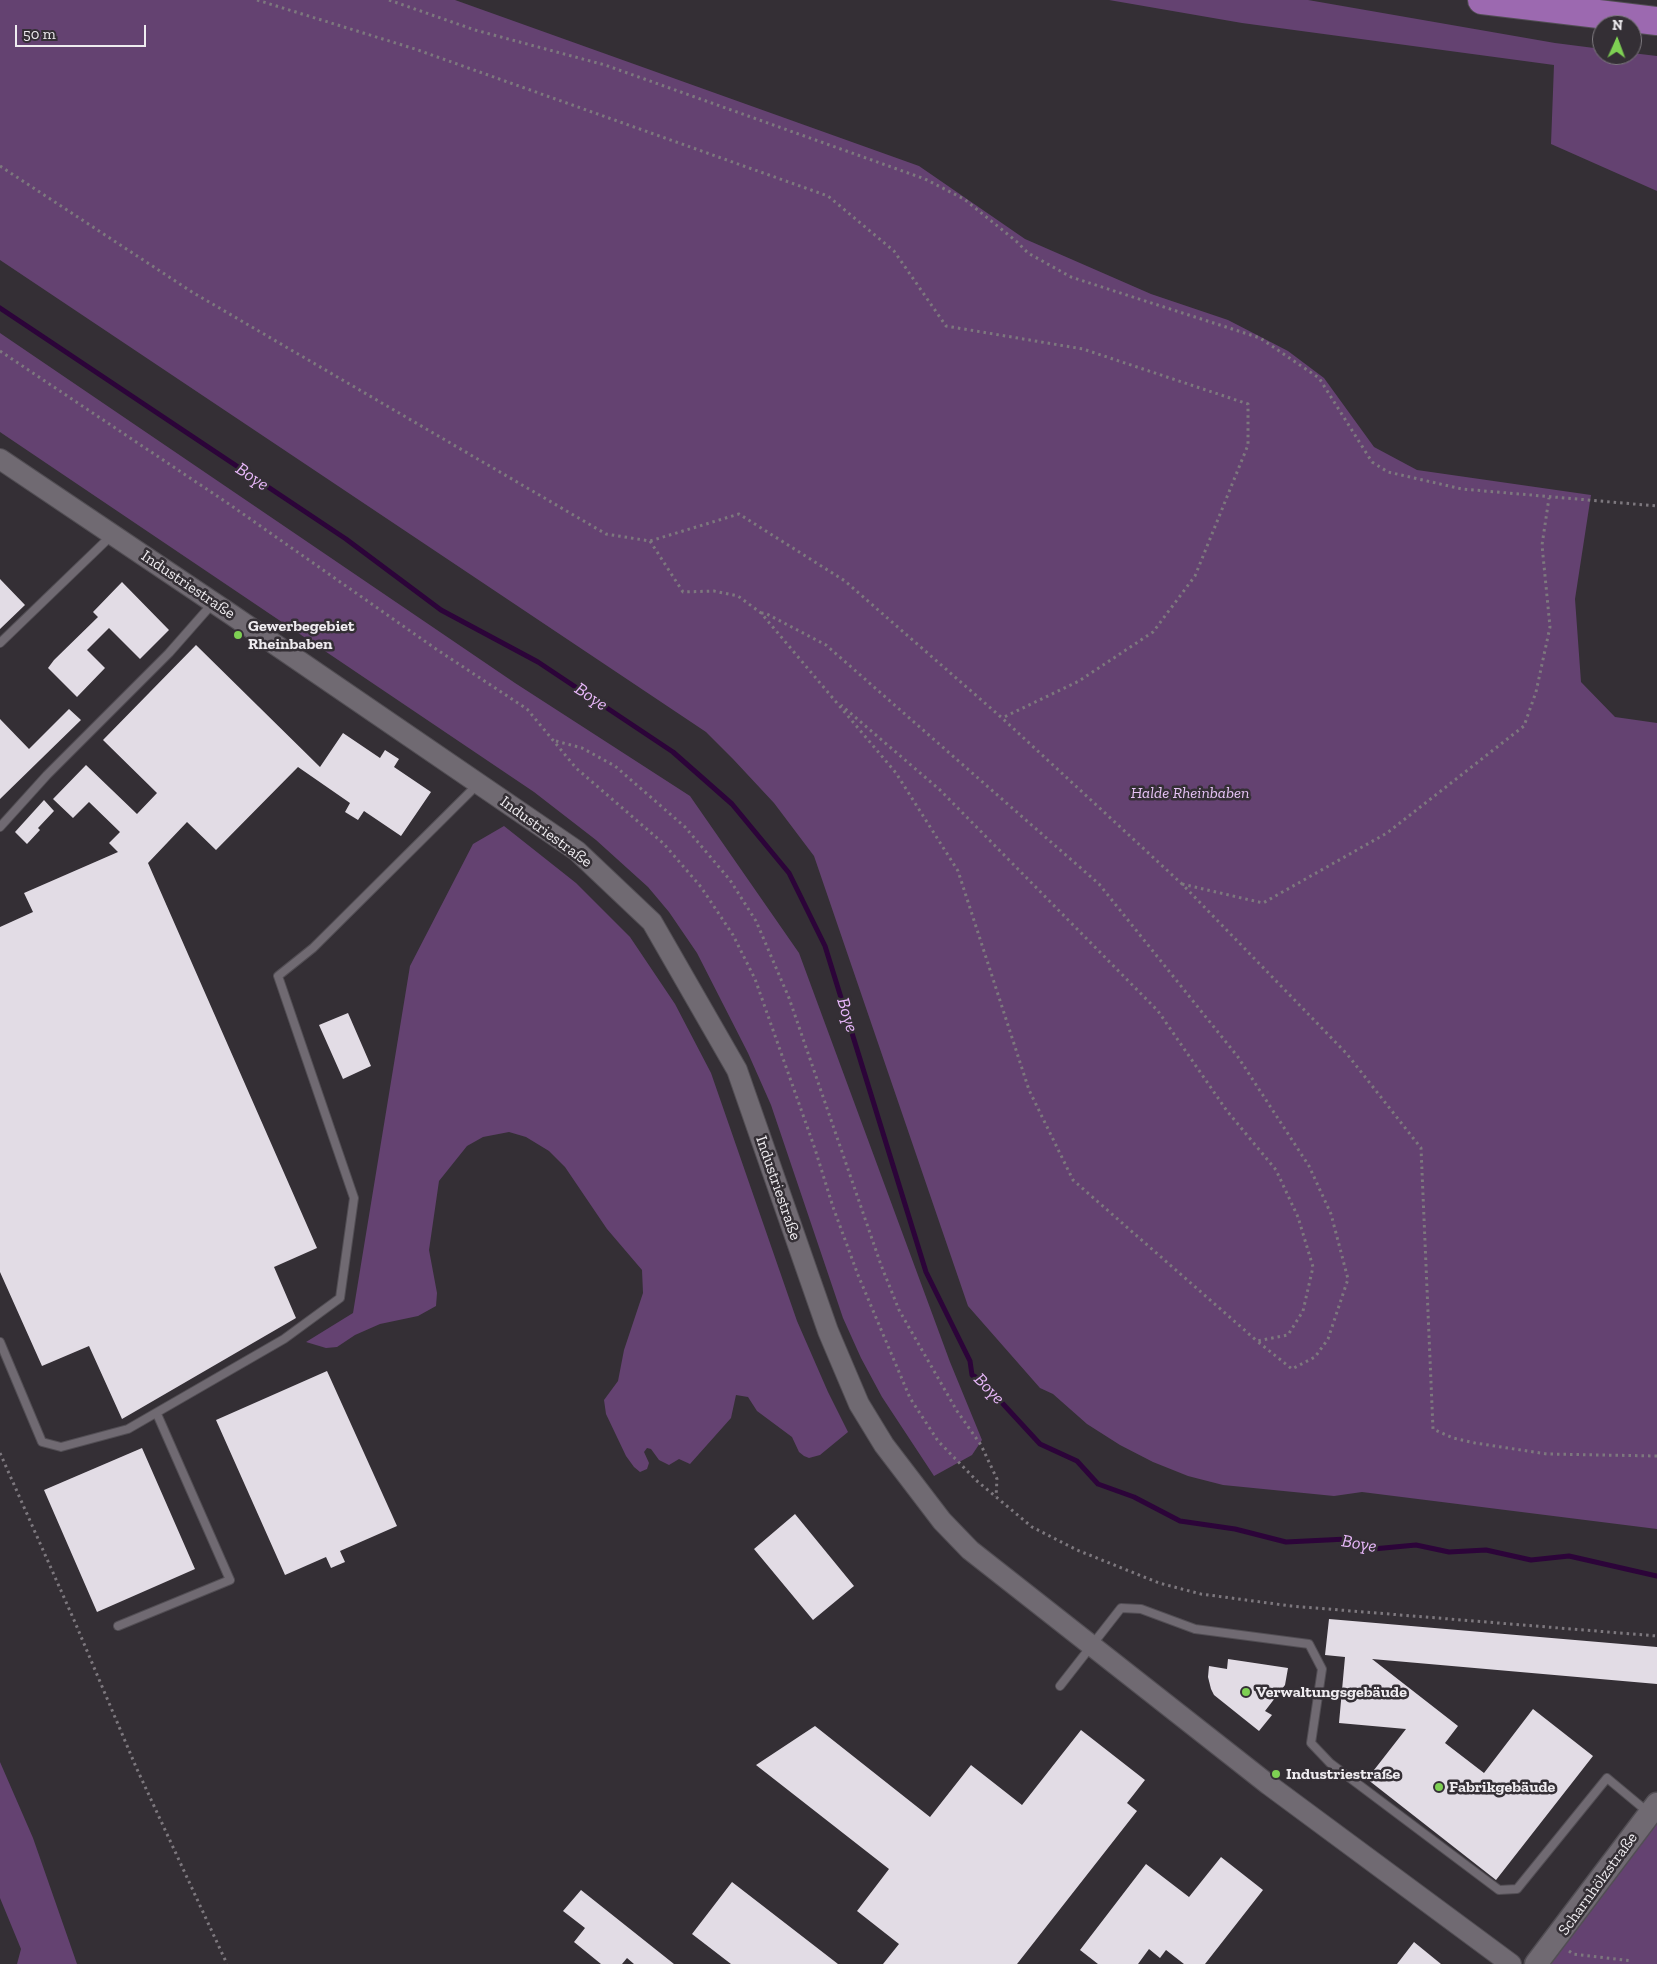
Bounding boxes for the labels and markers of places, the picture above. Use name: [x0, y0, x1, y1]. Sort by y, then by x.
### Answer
place label: Gewerbegebiet Rheinbaben: [248, 616, 354, 654]
marker: Gewerbegebiet Rheinbaben: [232, 629, 244, 641]
place label: Verwaltungsgebäude: [1256, 1682, 1407, 1702]
marker: Verwaltungsgebäude: [1240, 1686, 1252, 1698]
place label: Industriestraße: [1286, 1764, 1400, 1784]
marker: Industriestraße: [1270, 1768, 1282, 1780]
place label: Fabrikgebäude: [1449, 1777, 1555, 1797]
marker: Fabrikgebäude: [1433, 1781, 1445, 1793]

